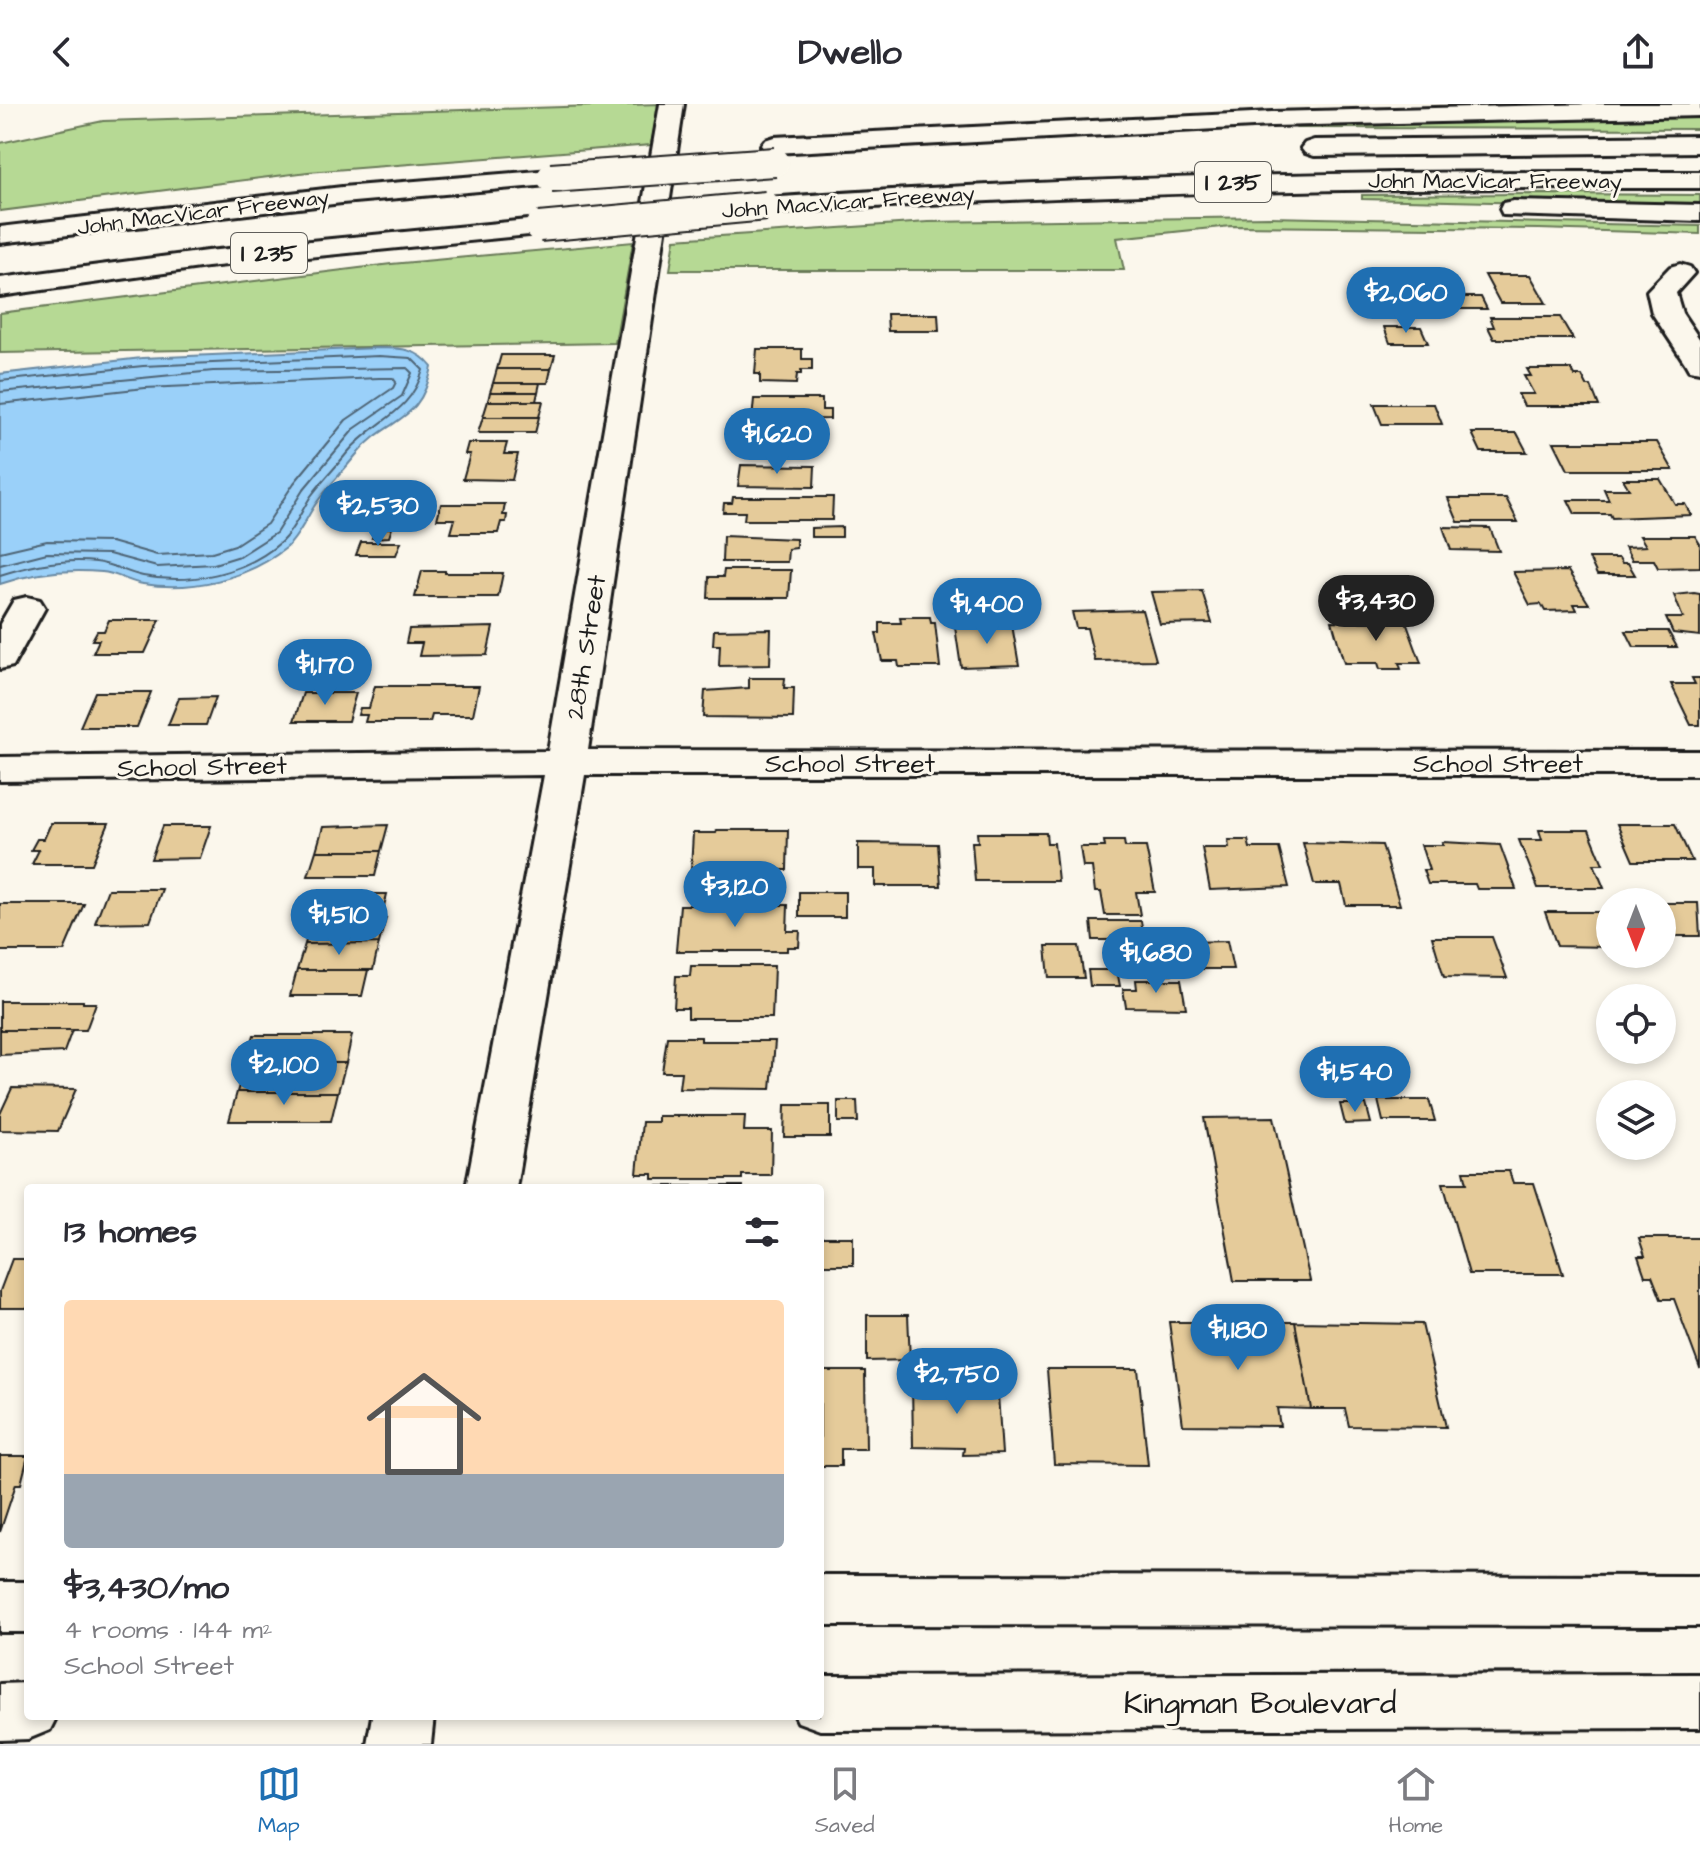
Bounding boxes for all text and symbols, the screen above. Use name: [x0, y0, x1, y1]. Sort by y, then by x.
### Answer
text: Dwello: [798, 27, 902, 78]
icon: back: [40, 30, 84, 74]
icon: share: [1616, 30, 1660, 74]
road number: I 235: [1195, 162, 1271, 202]
street label: John MacVicar Freeway: [1368, 166, 1622, 198]
street label: John MacVicar Freeway: [721, 178, 976, 228]
street label: John MacVicar Freeway: [76, 182, 331, 244]
road number: I 235: [231, 233, 307, 273]
pin: $2,060: [1341, 267, 1471, 335]
text: $2,060: [1364, 275, 1448, 311]
pin: $1,620: [712, 408, 842, 476]
text: $1,620: [742, 416, 812, 452]
pin: $2,530: [313, 480, 443, 548]
text: $2,530: [337, 488, 419, 524]
street label: 28th Street: [557, 572, 615, 722]
pin: $3,430: [1311, 575, 1441, 643]
pin: $1,400: [922, 578, 1052, 646]
text: $3,430: [1336, 583, 1416, 619]
text: $1,400: [951, 586, 1023, 622]
pin: $1,170: [260, 639, 390, 707]
text: $1,170: [296, 647, 354, 683]
street label: School Street: [765, 746, 935, 782]
street label: School Street: [1413, 746, 1583, 782]
street label: School Street: [117, 748, 288, 786]
pin: $3,120: [670, 861, 800, 929]
text: $3,120: [702, 869, 768, 905]
north arrow: [1596, 888, 1676, 968]
map controls: [1596, 888, 1676, 1160]
pin: $1,510: [274, 889, 404, 957]
text: $1,510: [309, 897, 369, 933]
pin: $1,680: [1091, 927, 1221, 995]
text: $1,680: [1120, 935, 1192, 971]
button: locate: [1596, 984, 1676, 1064]
pin: $2,100: [219, 1039, 349, 1107]
pin: $1,540: [1290, 1046, 1420, 1114]
text: $2,100: [249, 1047, 319, 1083]
text: $1,540: [1318, 1054, 1392, 1090]
button: layers: [1596, 1080, 1676, 1160]
text: 13 homes: [64, 1208, 197, 1256]
icon: filters: [740, 1210, 784, 1254]
pin: $1,180: [1173, 1304, 1303, 1372]
text: $1,180: [1208, 1312, 1268, 1348]
pin: $2,750: [892, 1348, 1022, 1416]
icon: home: [352, 1352, 496, 1496]
text: $2,750: [915, 1356, 999, 1392]
text: $3,430/mo: [64, 1564, 229, 1612]
text: 4 rooms · 144 m²: [64, 1612, 273, 1648]
text: School Street: [64, 1648, 234, 1684]
street label: Kingman Boulevard: [1124, 1681, 1397, 1726]
tab: Map: [257, 1762, 301, 1841]
tab: Saved: [815, 1762, 875, 1841]
tab: Home: [1388, 1762, 1443, 1841]

